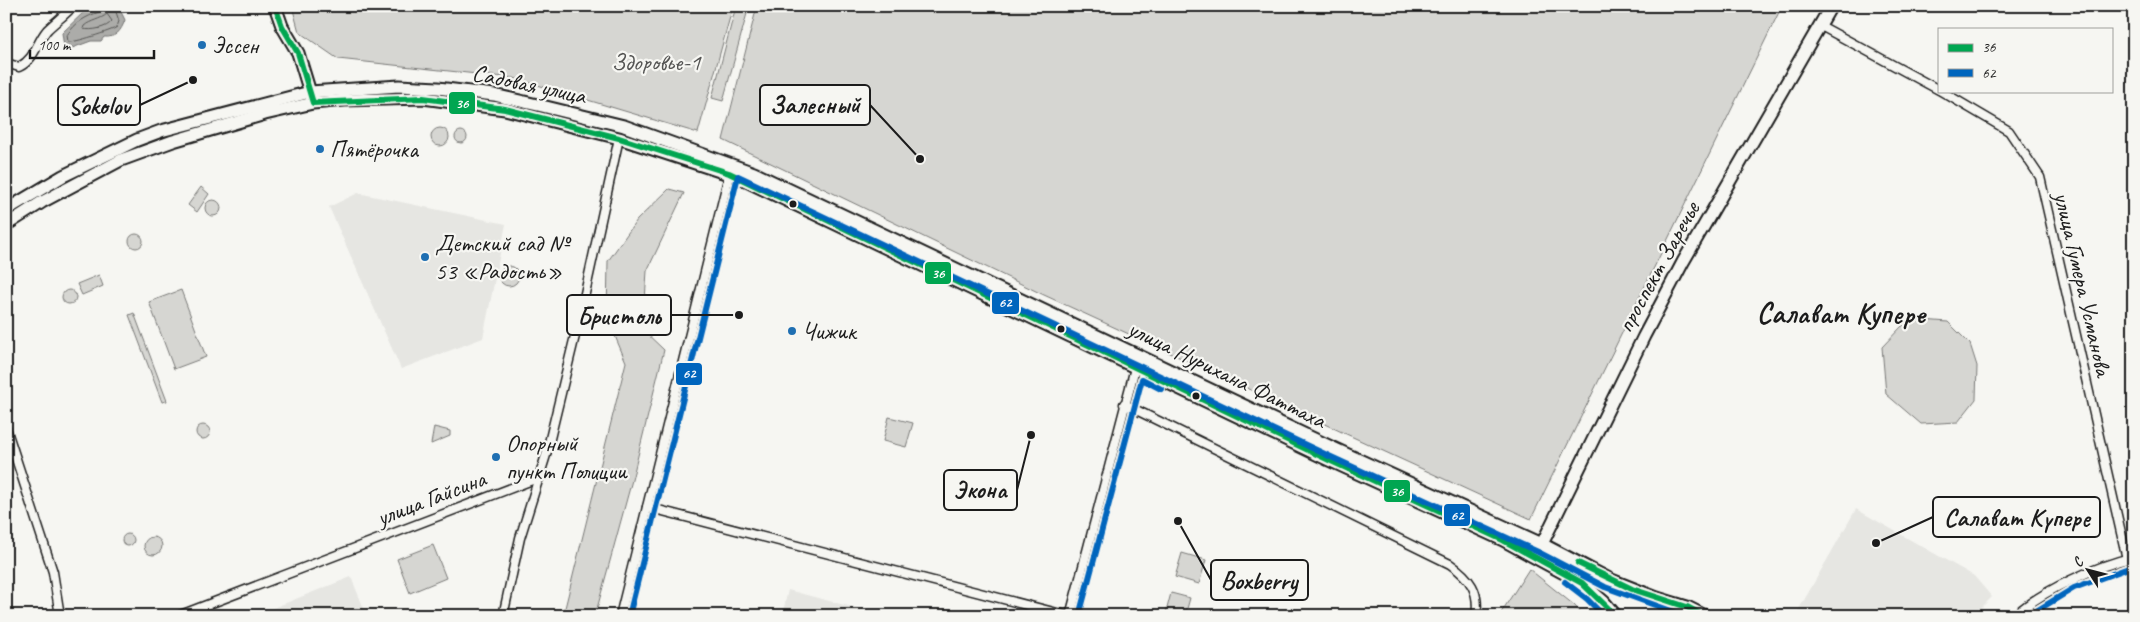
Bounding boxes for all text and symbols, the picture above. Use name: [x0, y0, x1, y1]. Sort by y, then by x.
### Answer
scale bar: [30, 28, 154, 60]
legend: [1938, 28, 2112, 92]
place label: Эссен: [212, 30, 260, 60]
text: 100 m: [38, 36, 72, 55]
text: 36: [1982, 38, 1997, 57]
marker: Эссен: [196, 39, 208, 51]
park label: Здоровье-1: [611, 47, 702, 77]
street label: Садовая улица: [470, 57, 590, 111]
text: 62: [1982, 64, 1997, 83]
callout: Sokolov: [58, 85, 140, 125]
callout: Залесный: [760, 85, 870, 125]
text: Залесный: [770, 89, 863, 121]
text: Sokolov: [68, 90, 132, 122]
line badge: 36: [448, 91, 476, 115]
text: 36: [456, 95, 470, 112]
place label: Пятёрочка: [330, 134, 419, 164]
marker: Пятёрочка: [314, 143, 326, 155]
street label: улица Гумера Усманова: [2047, 187, 2119, 381]
street label: проспект Заречье: [1610, 194, 1707, 338]
unlabelled marker: [788, 199, 798, 209]
place label: Детский сад № 53 «Радость»: [435, 228, 571, 286]
marker: Детский сад № 53 «Радость»: [419, 251, 431, 263]
line badge: 36: [924, 261, 952, 285]
text: 36: [932, 265, 946, 282]
line badge: 62: [991, 291, 1020, 315]
text: 62: [999, 294, 1013, 311]
callout: Бристоль: [567, 295, 671, 335]
district label: Салават Купере: [1757, 295, 1927, 332]
text: Бристоль: [577, 300, 663, 332]
street label: улица Нурихана Фаттаха: [1121, 312, 1332, 436]
place label: Чижик: [802, 316, 858, 346]
unlabelled marker: [1056, 324, 1066, 334]
marker: Чижик: [786, 325, 798, 337]
line badge: 62: [675, 362, 703, 386]
text: 62: [683, 365, 697, 382]
unlabelled marker: [1191, 391, 1201, 401]
place label: Опорный пункт Полиции: [506, 428, 628, 486]
marker: Опорный пункт Полиции: [490, 451, 502, 463]
street label: улица Гайсина: [370, 463, 491, 533]
callout: Экона: [944, 470, 1017, 510]
text: Экона: [953, 474, 1009, 506]
line badge: 36: [1383, 479, 1411, 503]
text: 36: [1391, 483, 1405, 500]
callout: Салават Күпере: [1933, 497, 2100, 537]
text: Салават Күпере: [1944, 502, 2092, 534]
line badge: 62: [1443, 503, 1471, 527]
text: 62: [1451, 507, 1465, 524]
north arrow: [2062, 544, 2112, 594]
text: С: [2069, 553, 2088, 570]
callout: Boxberry: [1211, 560, 1308, 600]
text: Boxberry: [1221, 565, 1300, 597]

